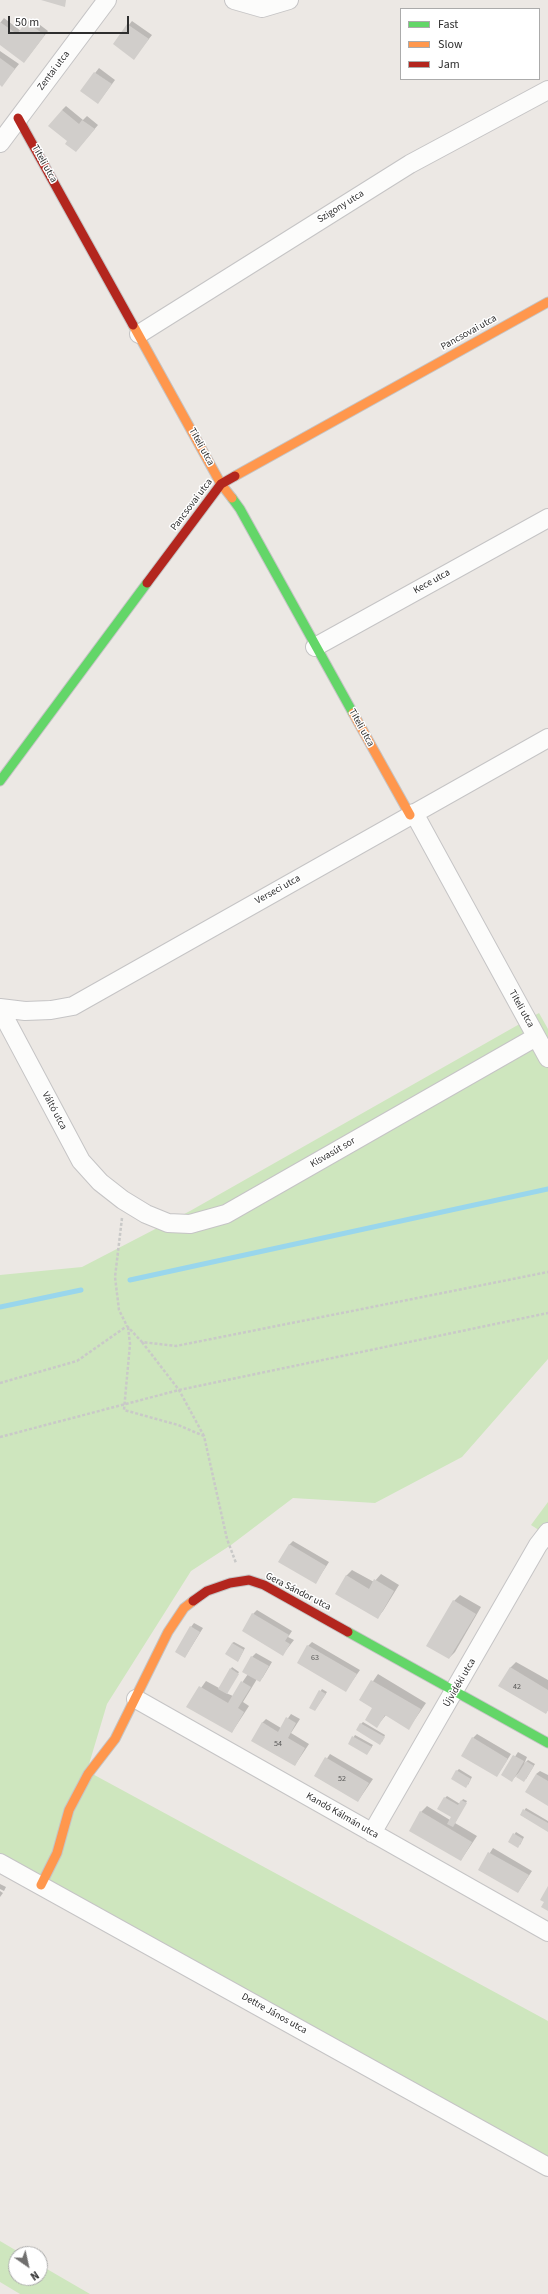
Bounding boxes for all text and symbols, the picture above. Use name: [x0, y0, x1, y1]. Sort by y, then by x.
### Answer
scale bar: [10, 8, 131, 34]
legend: [400, 8, 540, 80]
text: 50 m: [15, 14, 39, 31]
text: Fast: [438, 16, 458, 33]
text: Slow: [438, 36, 463, 53]
street label: Zentai utca: [35, 49, 73, 93]
text: Jam: [438, 56, 460, 73]
street label: Titeli utca: [29, 143, 59, 185]
street label: Szigony utca: [315, 188, 367, 226]
street label: Pancsovai utca: [439, 313, 499, 353]
street label: Titeli utca: [186, 426, 216, 468]
street label: Pancsovai utca: [169, 477, 215, 533]
street label: Kece utca: [412, 567, 452, 597]
street label: Titeli utca: [346, 707, 376, 749]
street label: Verseci utca: [253, 873, 303, 907]
street label: Titeli utca: [506, 988, 536, 1030]
street label: Váltó utca: [39, 1090, 69, 1132]
street label: Kisvasút sor: [308, 1135, 358, 1171]
street label: Gera Sándor utca: [263, 1570, 333, 1614]
house number: 63: [311, 1653, 319, 1663]
street label: Újvidéki utca: [441, 1657, 479, 1709]
house number: 42: [513, 1682, 521, 1692]
house number: 54: [274, 1739, 282, 1749]
house number: 52: [338, 1774, 346, 1784]
street label: Kandó Kálmán utca: [304, 1790, 380, 1842]
street label: Dettre János utca: [239, 1991, 309, 2037]
north arrow: [8, 2246, 48, 2286]
text: N: [27, 2267, 42, 2284]

